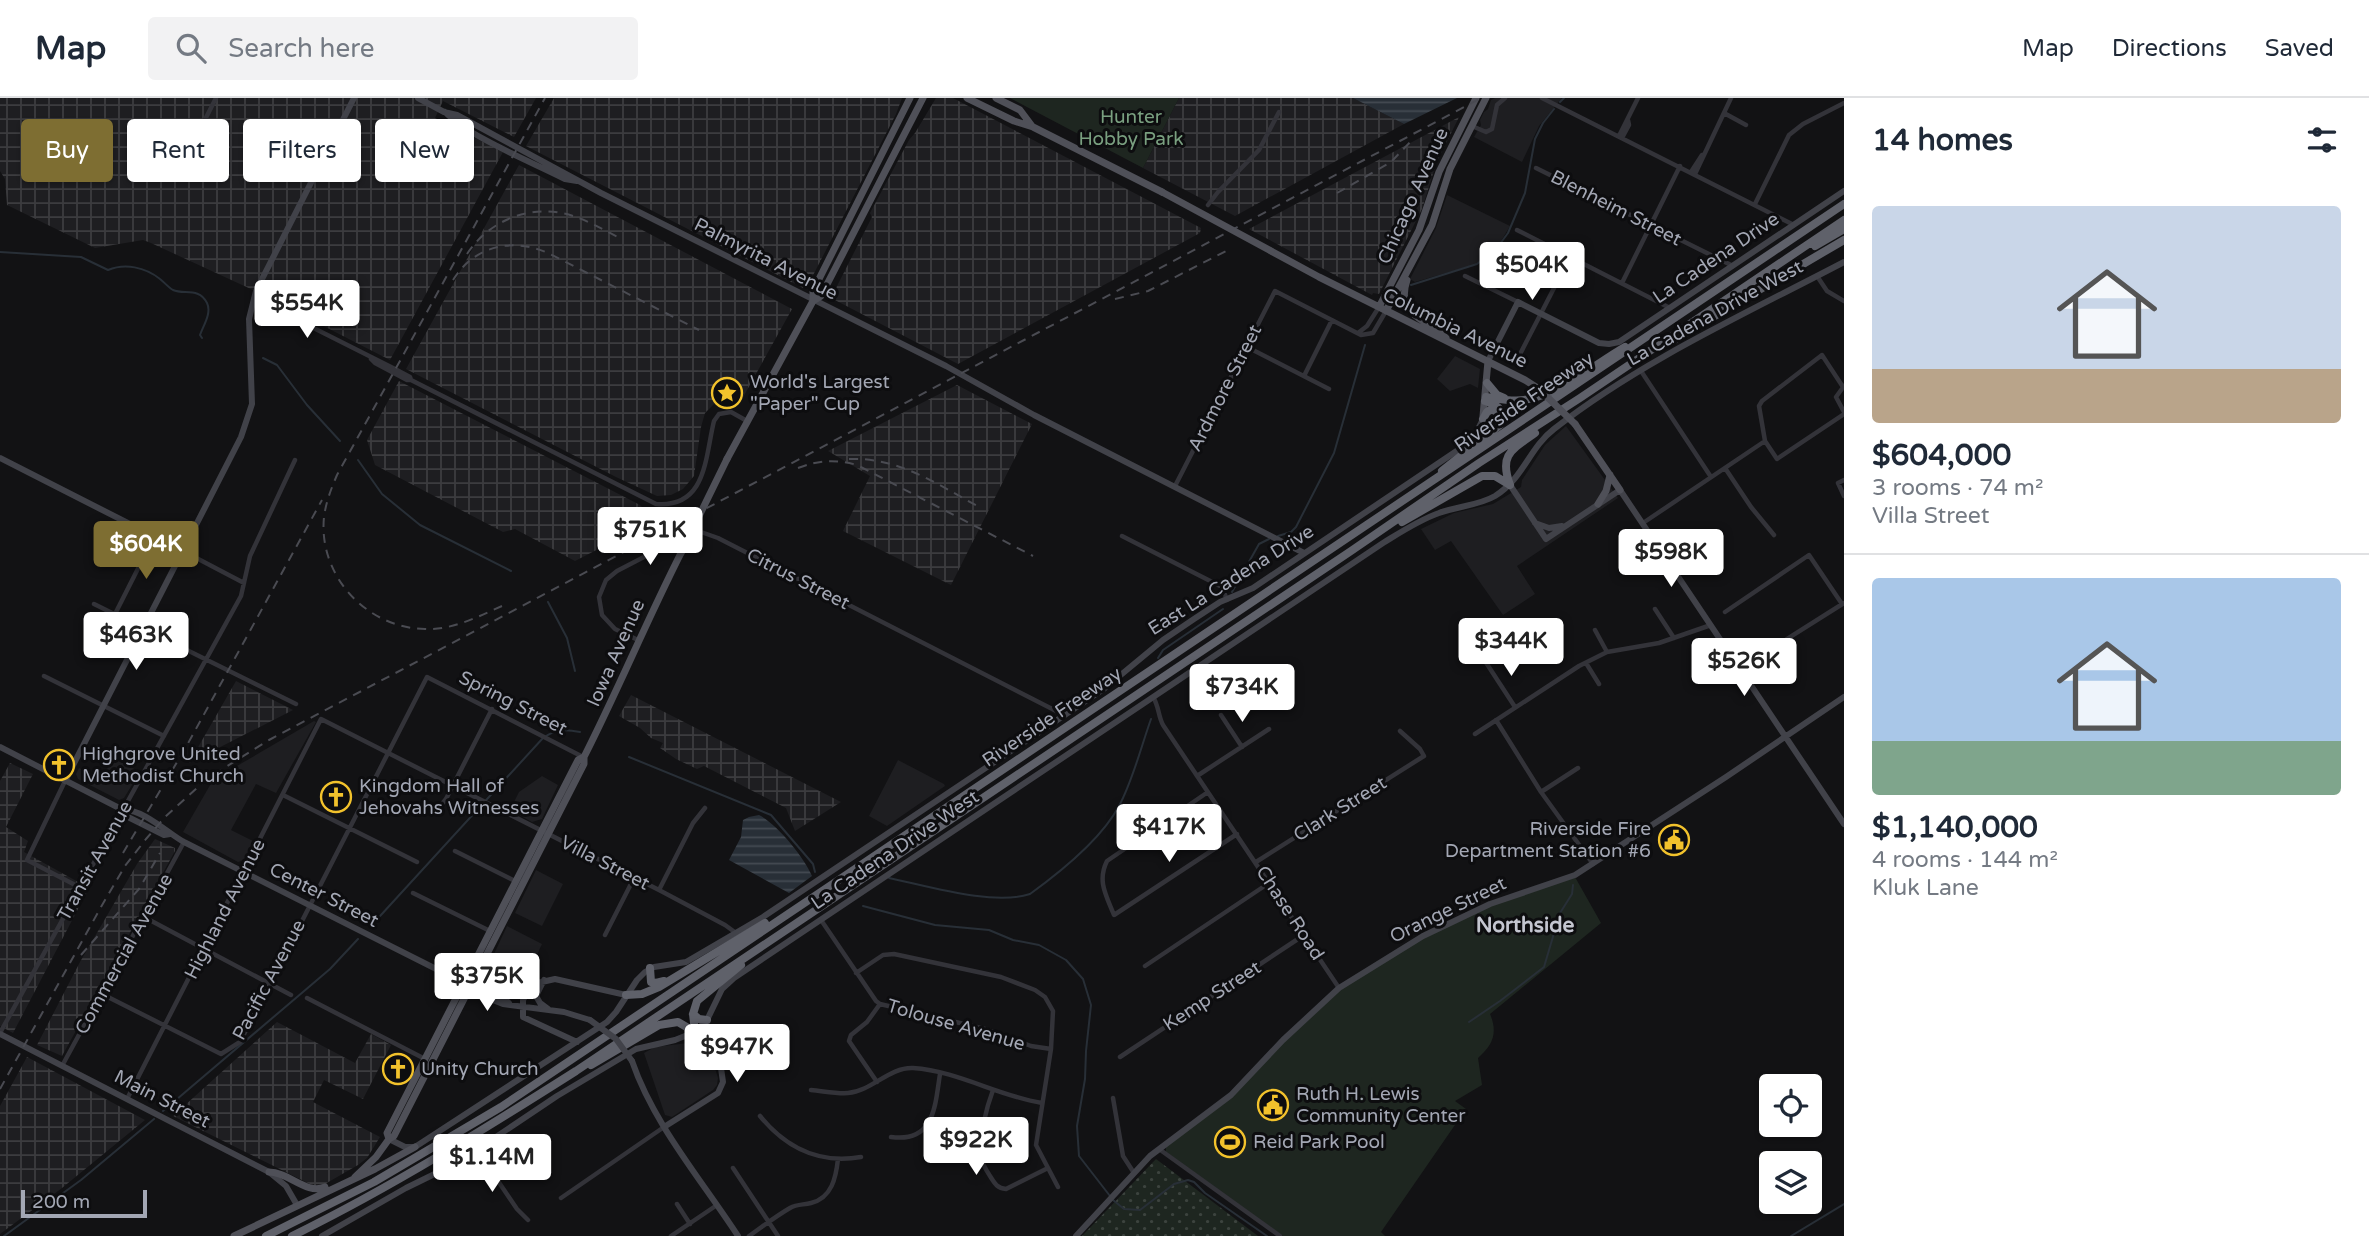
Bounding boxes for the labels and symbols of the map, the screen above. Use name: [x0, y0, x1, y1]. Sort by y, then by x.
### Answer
park label: Hunter Hobby Park: [1078, 106, 1184, 150]
street label: Chicago Avenue: [1373, 124, 1453, 268]
street label: Blenheim Street: [1547, 166, 1685, 250]
street label: La Cadena Drive: [1649, 208, 1783, 308]
street label: Palmyrita Avenue: [691, 213, 841, 305]
pin: $504K: [1483, 242, 1581, 302]
street label: La Cadena Drive West: [1623, 255, 1807, 371]
pin: $554K: [258, 280, 356, 340]
street label: Columbia Avenue: [1379, 283, 1531, 373]
street label: Ardmore Street: [1184, 321, 1266, 455]
street label: Riverside Freeway: [1450, 347, 1598, 457]
place label: World's Largest "Paper" Cup: [750, 371, 890, 415]
place icon: World's Largest "Paper" Cup: [710, 376, 744, 410]
pin: $751K: [601, 508, 699, 567]
street label: East La Cadena Drive: [1144, 520, 1318, 640]
pin: $604K: [97, 522, 195, 581]
pin: $598K: [1622, 530, 1720, 589]
street label: Citrus Street: [743, 544, 853, 614]
street label: Iowa Avenue: [583, 596, 649, 710]
pin: $463K: [87, 612, 185, 672]
pin: $344K: [1462, 618, 1560, 678]
pin: $526K: [1695, 638, 1793, 698]
street label: Riverside Freeway: [978, 662, 1126, 772]
pin: $734K: [1193, 664, 1291, 724]
street label: Spring Street: [455, 666, 571, 740]
place label: Highgrove United Methodist Church: [82, 743, 244, 787]
church icon: Highgrove United Methodist Church: [42, 748, 76, 782]
street label: Clark Street: [1289, 772, 1391, 846]
place label: Kingdom Hall of Jehovahs Witnesses: [359, 775, 539, 819]
church icon: Kingdom Hall of Jehovahs Witnesses: [319, 780, 353, 814]
street label: La Cadena Drive West: [807, 786, 983, 914]
street label: Transit Avenue: [53, 797, 137, 925]
pin: $417K: [1120, 804, 1218, 864]
place label: Riverside Fire Department Station #6: [1445, 818, 1651, 862]
public building icon: Riverside Fire Department Station #6: [1657, 823, 1691, 857]
street label: Villa Street: [557, 831, 653, 895]
street label: Highland Avenue: [180, 835, 270, 983]
street label: Center Street: [266, 858, 382, 932]
street label: Chase Road: [1251, 862, 1329, 964]
street label: Commercial Avenue: [71, 870, 177, 1038]
street label: Orange Street: [1386, 872, 1510, 948]
district label: Northside: [1476, 913, 1574, 938]
street label: Pacific Avenue: [228, 916, 310, 1044]
pin: $375K: [438, 954, 536, 1013]
street label: Kemp Street: [1159, 956, 1265, 1036]
street label: Tolouse Avenue: [884, 995, 1028, 1055]
pin: $947K: [688, 1024, 786, 1084]
church icon: Unity Church: [381, 1052, 415, 1086]
place label: Unity Church: [421, 1058, 539, 1080]
street label: Main Street: [110, 1065, 214, 1133]
place label: Ruth H. Lewis Community Center: [1296, 1083, 1466, 1127]
public building icon: Ruth H. Lewis Community Center: [1256, 1088, 1290, 1122]
pin: $922K: [927, 1118, 1025, 1177]
sports icon: Reid Park Pool: [1213, 1125, 1247, 1159]
place label: Reid Park Pool: [1253, 1131, 1385, 1153]
pin: $1.14M: [435, 1134, 549, 1194]
scale bar: [21, 1187, 147, 1219]

